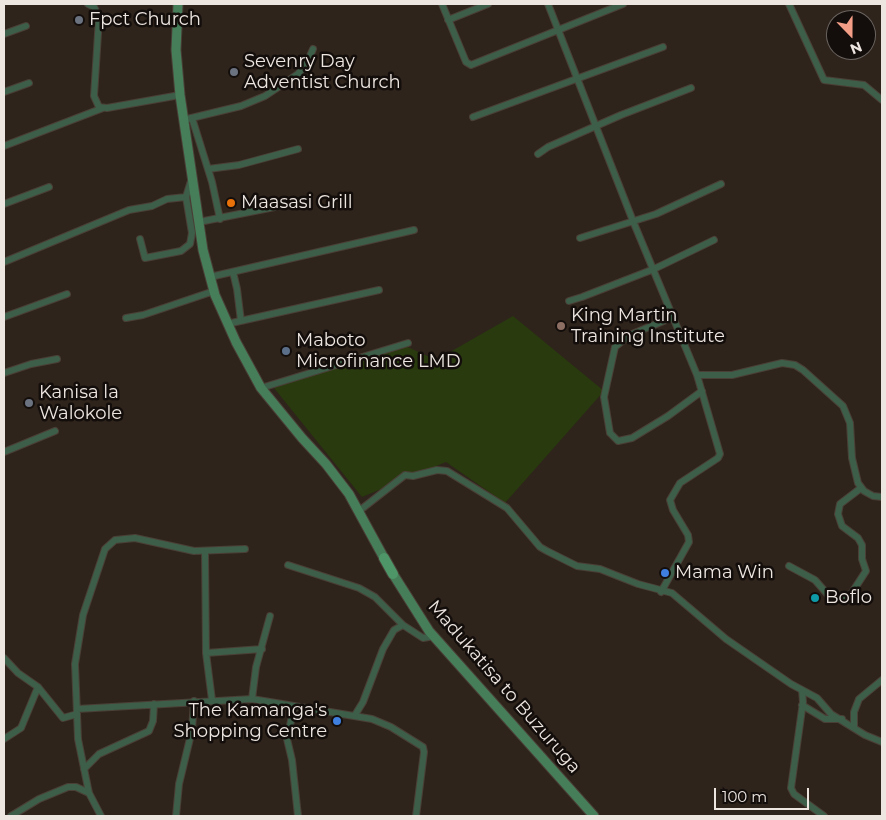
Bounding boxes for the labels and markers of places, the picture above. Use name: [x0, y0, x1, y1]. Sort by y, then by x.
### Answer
place label: Fpct Church: [89, 9, 201, 31]
marker: Fpct Church: [73, 14, 85, 26]
place label: Sevenry Day Adventist Church: [244, 51, 401, 94]
marker: Sevenry Day Adventist Church: [228, 66, 240, 78]
place label: Maasasi Grill: [241, 192, 353, 214]
marker: Maasasi Grill: [225, 197, 237, 209]
place label: King Martin Training Institute: [571, 305, 725, 348]
marker: King Martin Training Institute: [555, 320, 567, 332]
place label: Maboto Microfinance LMD: [296, 330, 461, 372]
marker: Maboto Microfinance LMD: [280, 345, 292, 357]
place label: Kanisa la Walokole: [39, 382, 122, 424]
marker: Kanisa la Walokole: [23, 397, 35, 409]
place label: Mama Win: [675, 562, 774, 584]
marker: Mama Win: [659, 567, 671, 579]
place label: Boflo: [825, 587, 872, 609]
marker: Boflo: [809, 592, 821, 604]
place label: The Kamanga's Shopping Centre: [173, 700, 327, 742]
marker: The Kamanga's Shopping Centre: [331, 715, 343, 727]

